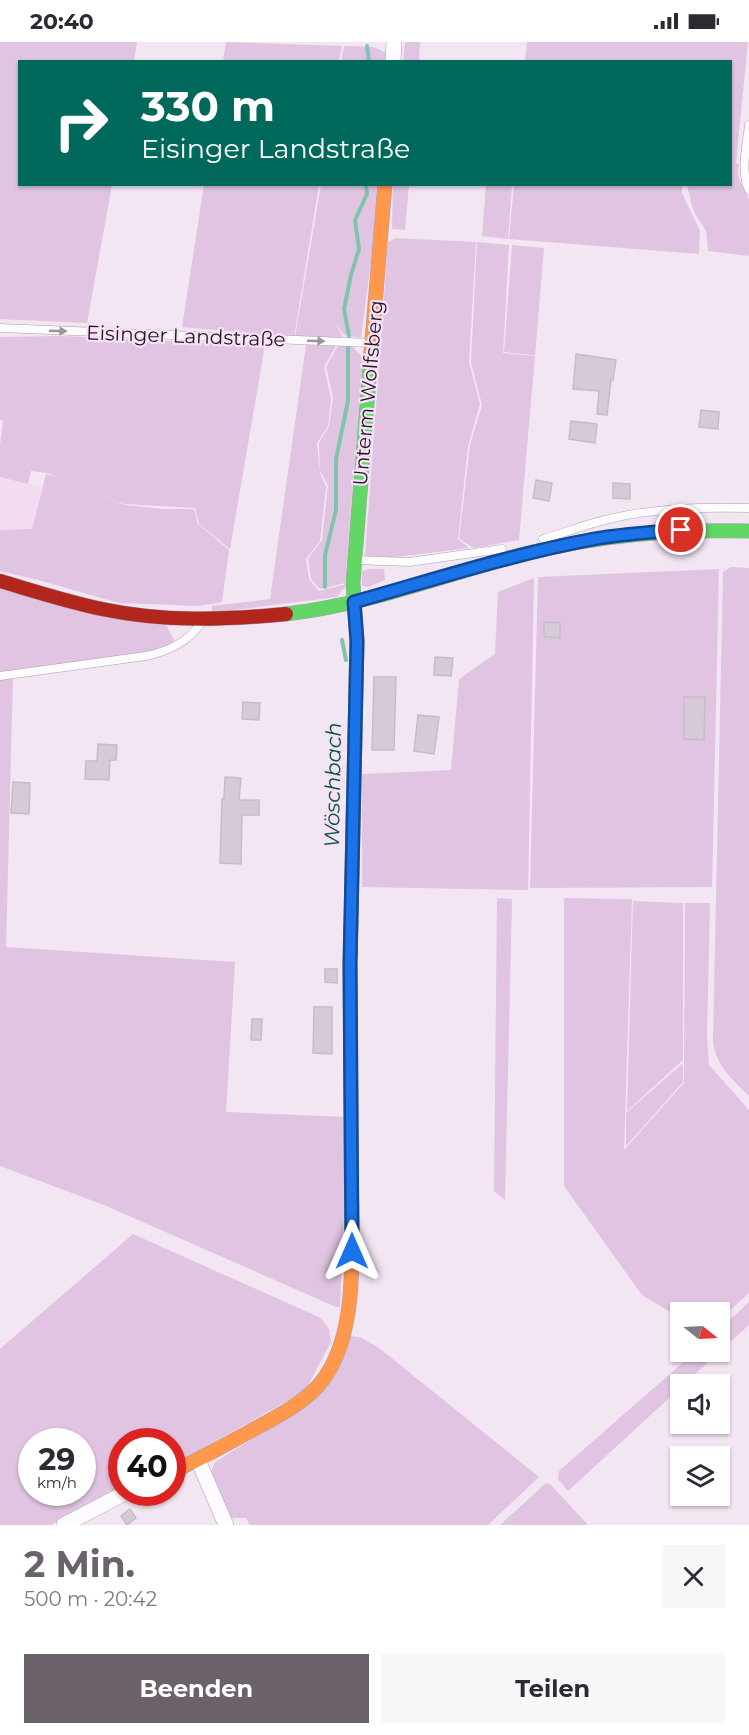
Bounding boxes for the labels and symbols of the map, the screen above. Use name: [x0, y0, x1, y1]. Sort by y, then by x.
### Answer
street label: Unterm Wolfsberg: [348, 299, 388, 487]
street label: Eisinger Landstraße: [86, 321, 286, 351]
one-way arrow: [49, 326, 68, 335]
one-way arrow: [307, 337, 326, 346]
pin: [655, 504, 706, 555]
water label: Wöschbach: [319, 722, 346, 848]
position arrow: [320, 1219, 384, 1283]
north arrow: [670, 1302, 730, 1362]
speed limit sign: 40: [108, 1428, 186, 1506]

